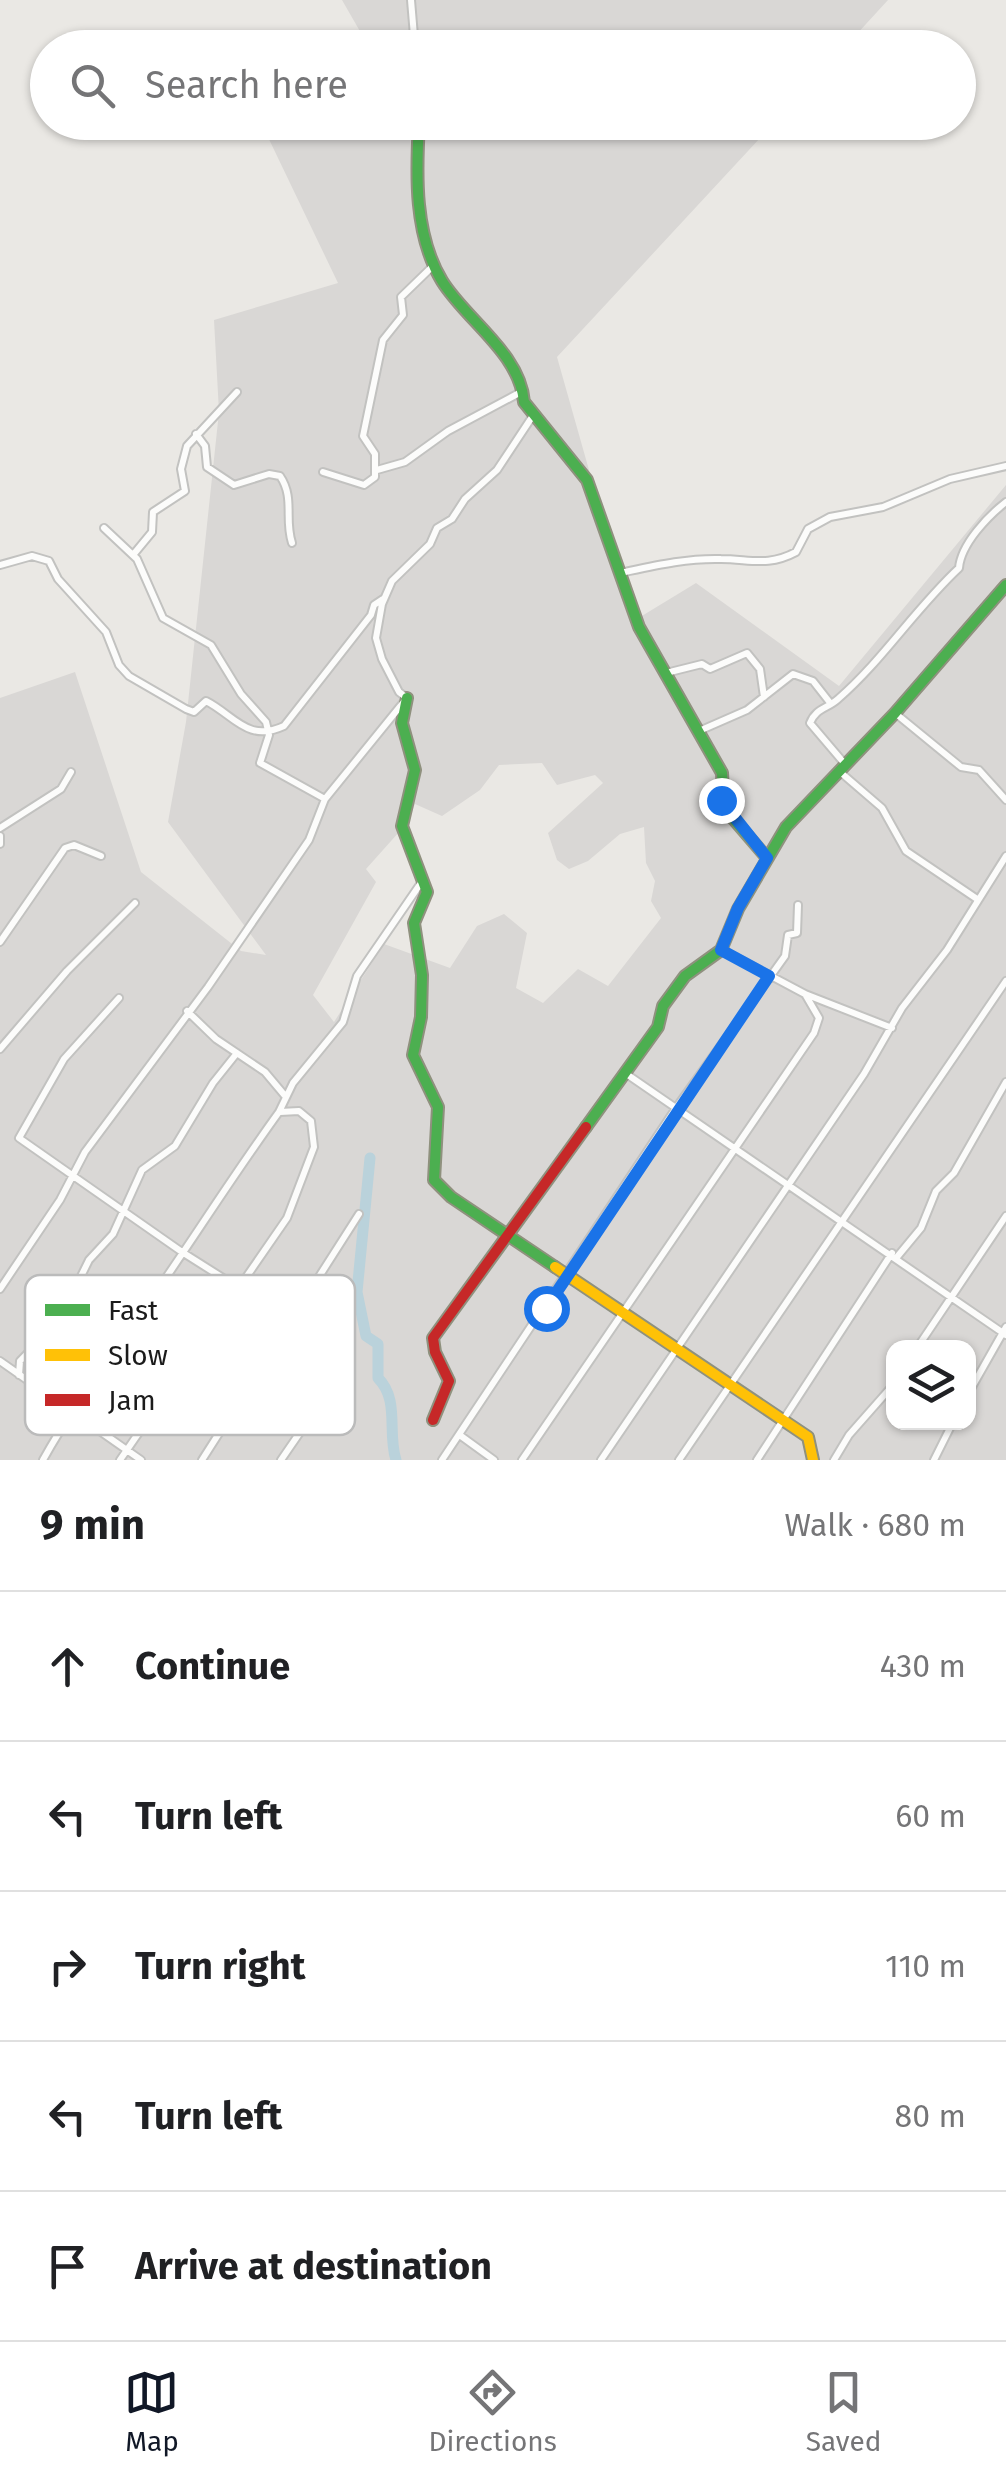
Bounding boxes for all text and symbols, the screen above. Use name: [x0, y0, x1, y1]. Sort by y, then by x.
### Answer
search box: [30, 30, 976, 140]
icon: search: [65, 58, 120, 113]
text: Search here: [145, 62, 348, 108]
route end: [699, 778, 745, 824]
legend: [25, 1275, 355, 1435]
route start: [524, 1286, 570, 1332]
text: Fast: [108, 1294, 159, 1327]
text: Slow: [108, 1339, 168, 1372]
map controls: [886, 1340, 976, 1430]
button: layers: [886, 1340, 976, 1430]
text: Jam: [108, 1384, 156, 1417]
text: 9 min: [40, 1500, 145, 1550]
text: Walk · 680 m: [785, 1506, 966, 1544]
icon: ahead: [40, 1639, 95, 1694]
text: Continue: [135, 1643, 290, 1689]
text: 430 m: [880, 1647, 966, 1685]
icon: left: [40, 1789, 95, 1844]
text: Turn left: [135, 1793, 282, 1839]
text: 60 m: [895, 1797, 966, 1835]
icon: right: [40, 1939, 95, 1994]
text: Turn right: [135, 1943, 305, 1989]
text: 110 m: [885, 1947, 966, 1985]
icon: left: [40, 2089, 95, 2144]
text: Turn left: [135, 2093, 282, 2139]
text: 80 m: [895, 2097, 966, 2135]
icon: arrive: [40, 2239, 95, 2294]
text: Arrive at destination: [135, 2243, 492, 2289]
tab: Map: [124, 2365, 179, 2458]
tab: Directions: [428, 2365, 557, 2458]
tab: Saved: [806, 2365, 882, 2458]

